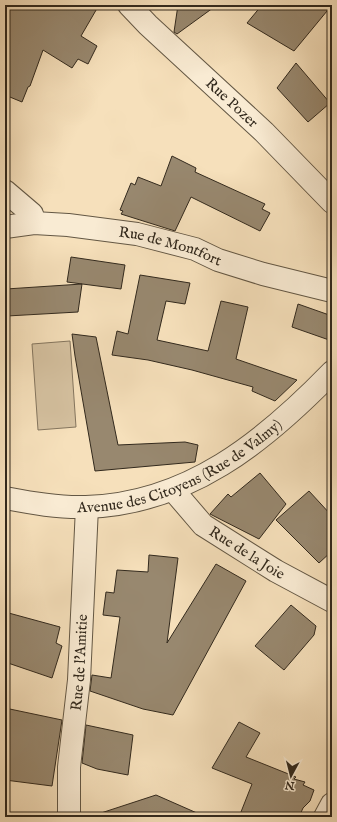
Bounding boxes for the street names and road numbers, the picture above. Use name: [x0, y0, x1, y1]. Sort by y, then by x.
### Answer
street label: Rue Pozer: [201, 74, 262, 132]
street label: Rue de Montfort: [118, 223, 224, 270]
street label: Avenue des Citoyens (Rue de Valmy): [76, 415, 286, 517]
street label: Rue de la Joie: [205, 522, 288, 584]
street label: Rue de l'Amitie: [67, 614, 92, 712]

